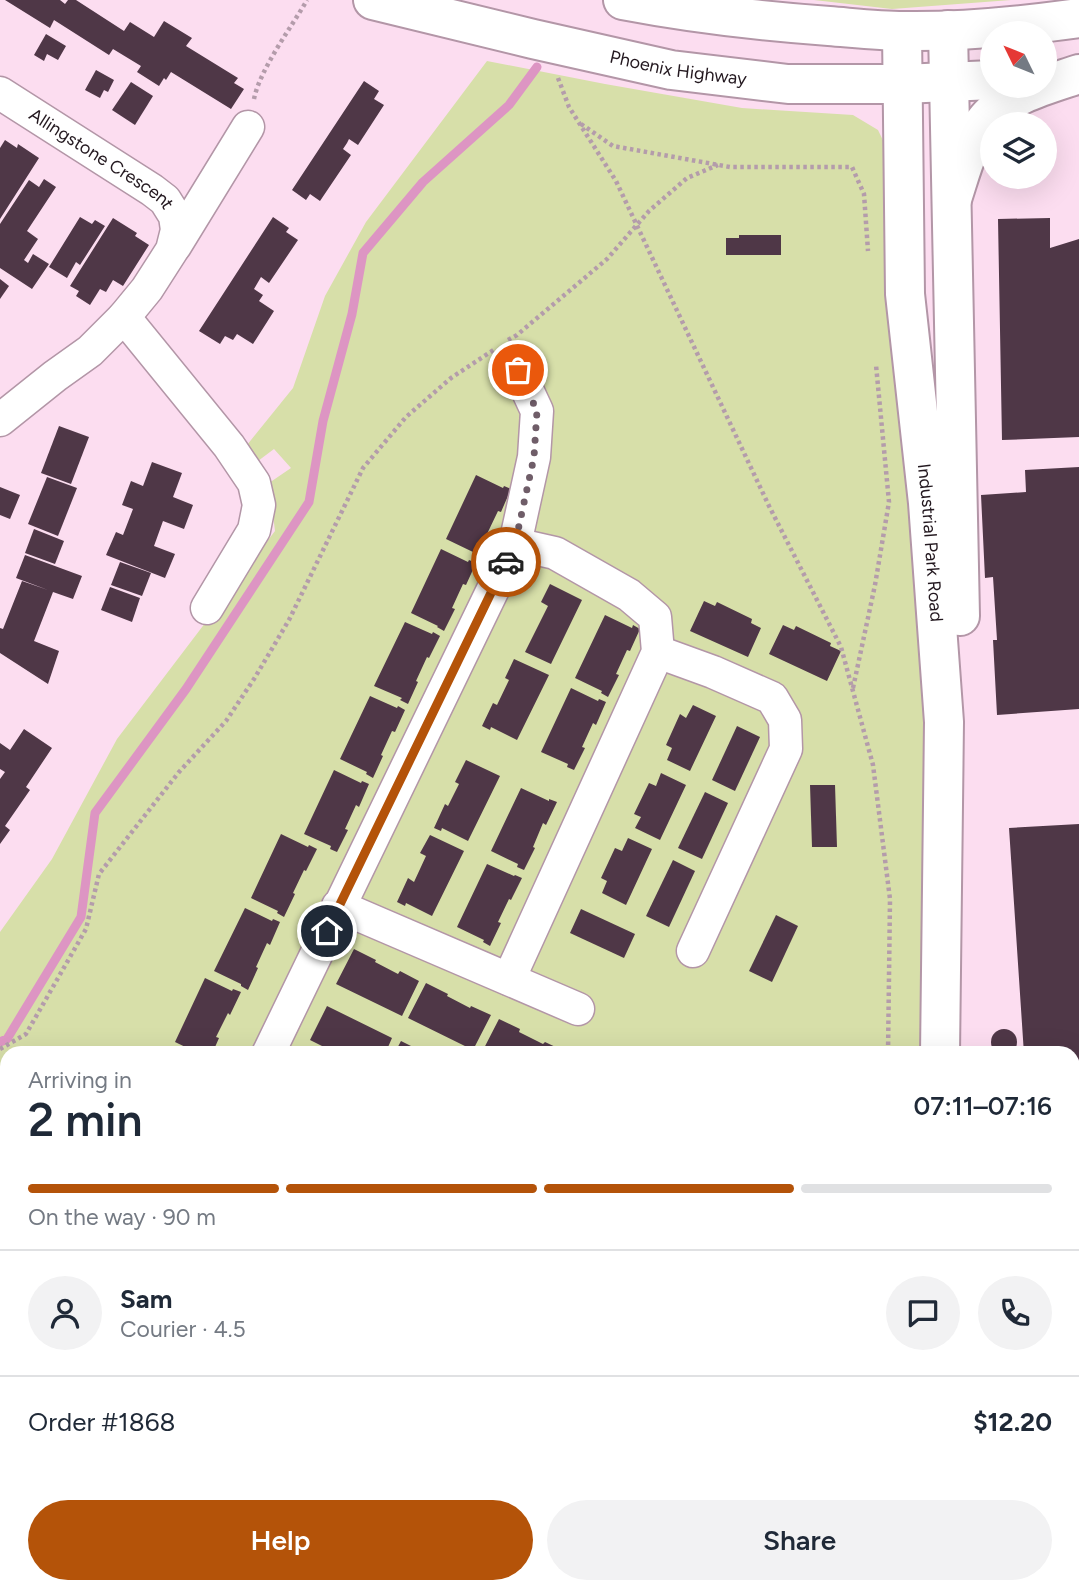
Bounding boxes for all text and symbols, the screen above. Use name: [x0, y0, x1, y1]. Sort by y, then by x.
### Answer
north arrow: [980, 21, 1057, 98]
map controls: [980, 21, 1057, 189]
street label: Phoenix Highway: [608, 46, 748, 90]
street label: Allingstone Crescent: [25, 103, 179, 213]
button: layers: [980, 112, 1057, 189]
pin: [488, 340, 548, 400]
icon: bag: [499, 351, 537, 389]
street label: Industrial Park Road: [913, 462, 948, 623]
courier: [471, 527, 541, 597]
icon: car: [487, 543, 525, 581]
pin: [297, 901, 357, 961]
icon: home: [308, 912, 346, 950]
text: Arriving in: [28, 1066, 132, 1094]
text: 07:11–07:16: [913, 1090, 1052, 1122]
text: 2 min: [28, 1092, 143, 1148]
text: On the way · 90 m: [28, 1203, 216, 1231]
button: person: [28, 1276, 102, 1350]
button: chat: [886, 1276, 960, 1350]
button: phone: [978, 1276, 1052, 1350]
text: Sam: [120, 1283, 172, 1315]
text: Courier · 4.5: [120, 1315, 246, 1343]
text: Order #1868: [28, 1406, 175, 1438]
text: $12.20: [973, 1406, 1052, 1438]
button: Help: [28, 1500, 533, 1580]
button: Share: [547, 1500, 1052, 1580]

